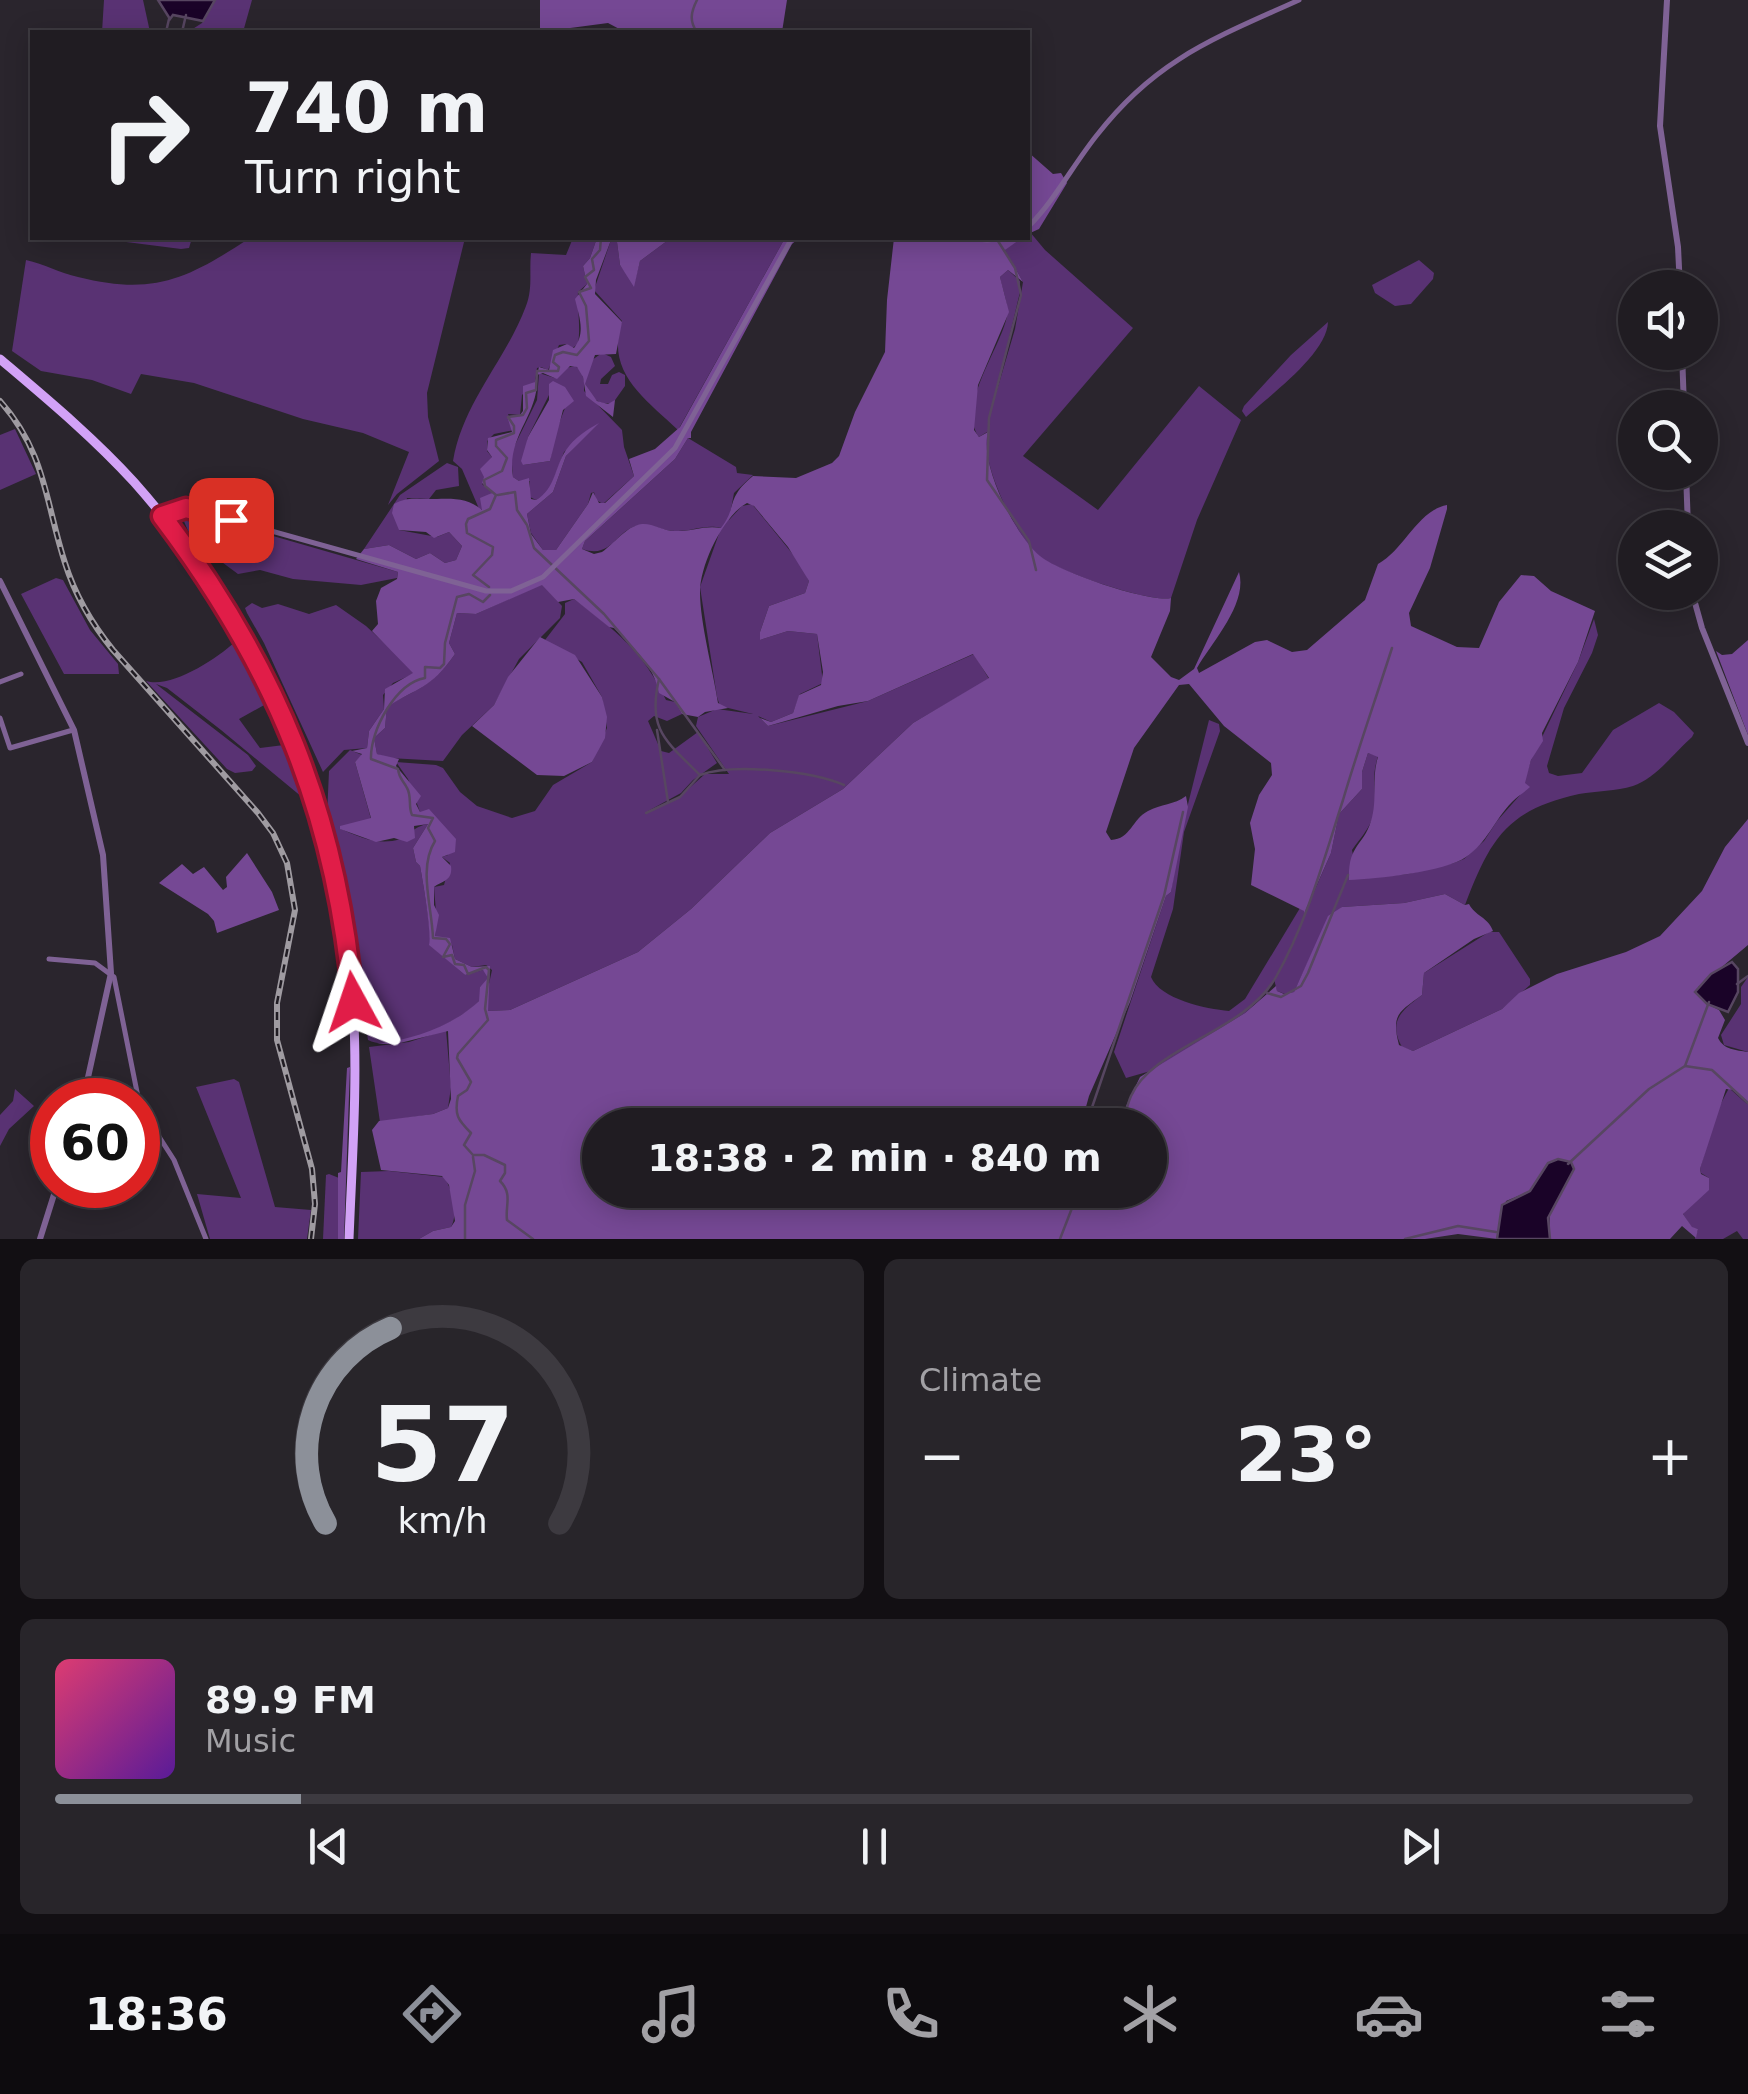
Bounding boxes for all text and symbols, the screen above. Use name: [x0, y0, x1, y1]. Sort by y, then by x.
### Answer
text: 740 m: [245, 67, 488, 149]
icon: right: [80, 70, 210, 200]
text: Turn right: [245, 151, 460, 204]
map controls: [1618, 270, 1718, 610]
button: sound: [1618, 270, 1718, 370]
button: search: [1618, 390, 1718, 490]
pin: [189, 478, 274, 563]
icon: arrive: [204, 493, 259, 548]
button: layers: [1618, 510, 1718, 610]
position arrow: [301, 950, 405, 1054]
speed limit sign: 60: [30, 1078, 160, 1208]
text: 18:38 · 2 min · 840 m: [647, 1136, 1102, 1180]
text: Climate: [919, 1361, 1042, 1399]
text: 57: [370, 1384, 514, 1506]
text: 23°: [1235, 1411, 1377, 1499]
text: −: [919, 1424, 965, 1488]
text: +: [1647, 1424, 1693, 1488]
text: km/h: [397, 1500, 487, 1541]
text: 89.9 FM: [205, 1678, 376, 1722]
text: Music: [205, 1722, 296, 1760]
icon: previous: [301, 1819, 356, 1874]
icon: pause: [847, 1819, 902, 1874]
icon: next: [1393, 1819, 1448, 1874]
icon: directions: [397, 1979, 467, 2049]
icon: music: [636, 1979, 706, 2049]
icon: phone: [876, 1979, 946, 2049]
icon: climate: [1115, 1979, 1185, 2049]
icon: car: [1354, 1979, 1424, 2049]
icon: filters: [1593, 1979, 1663, 2049]
text: 18:36: [85, 1988, 228, 2041]

